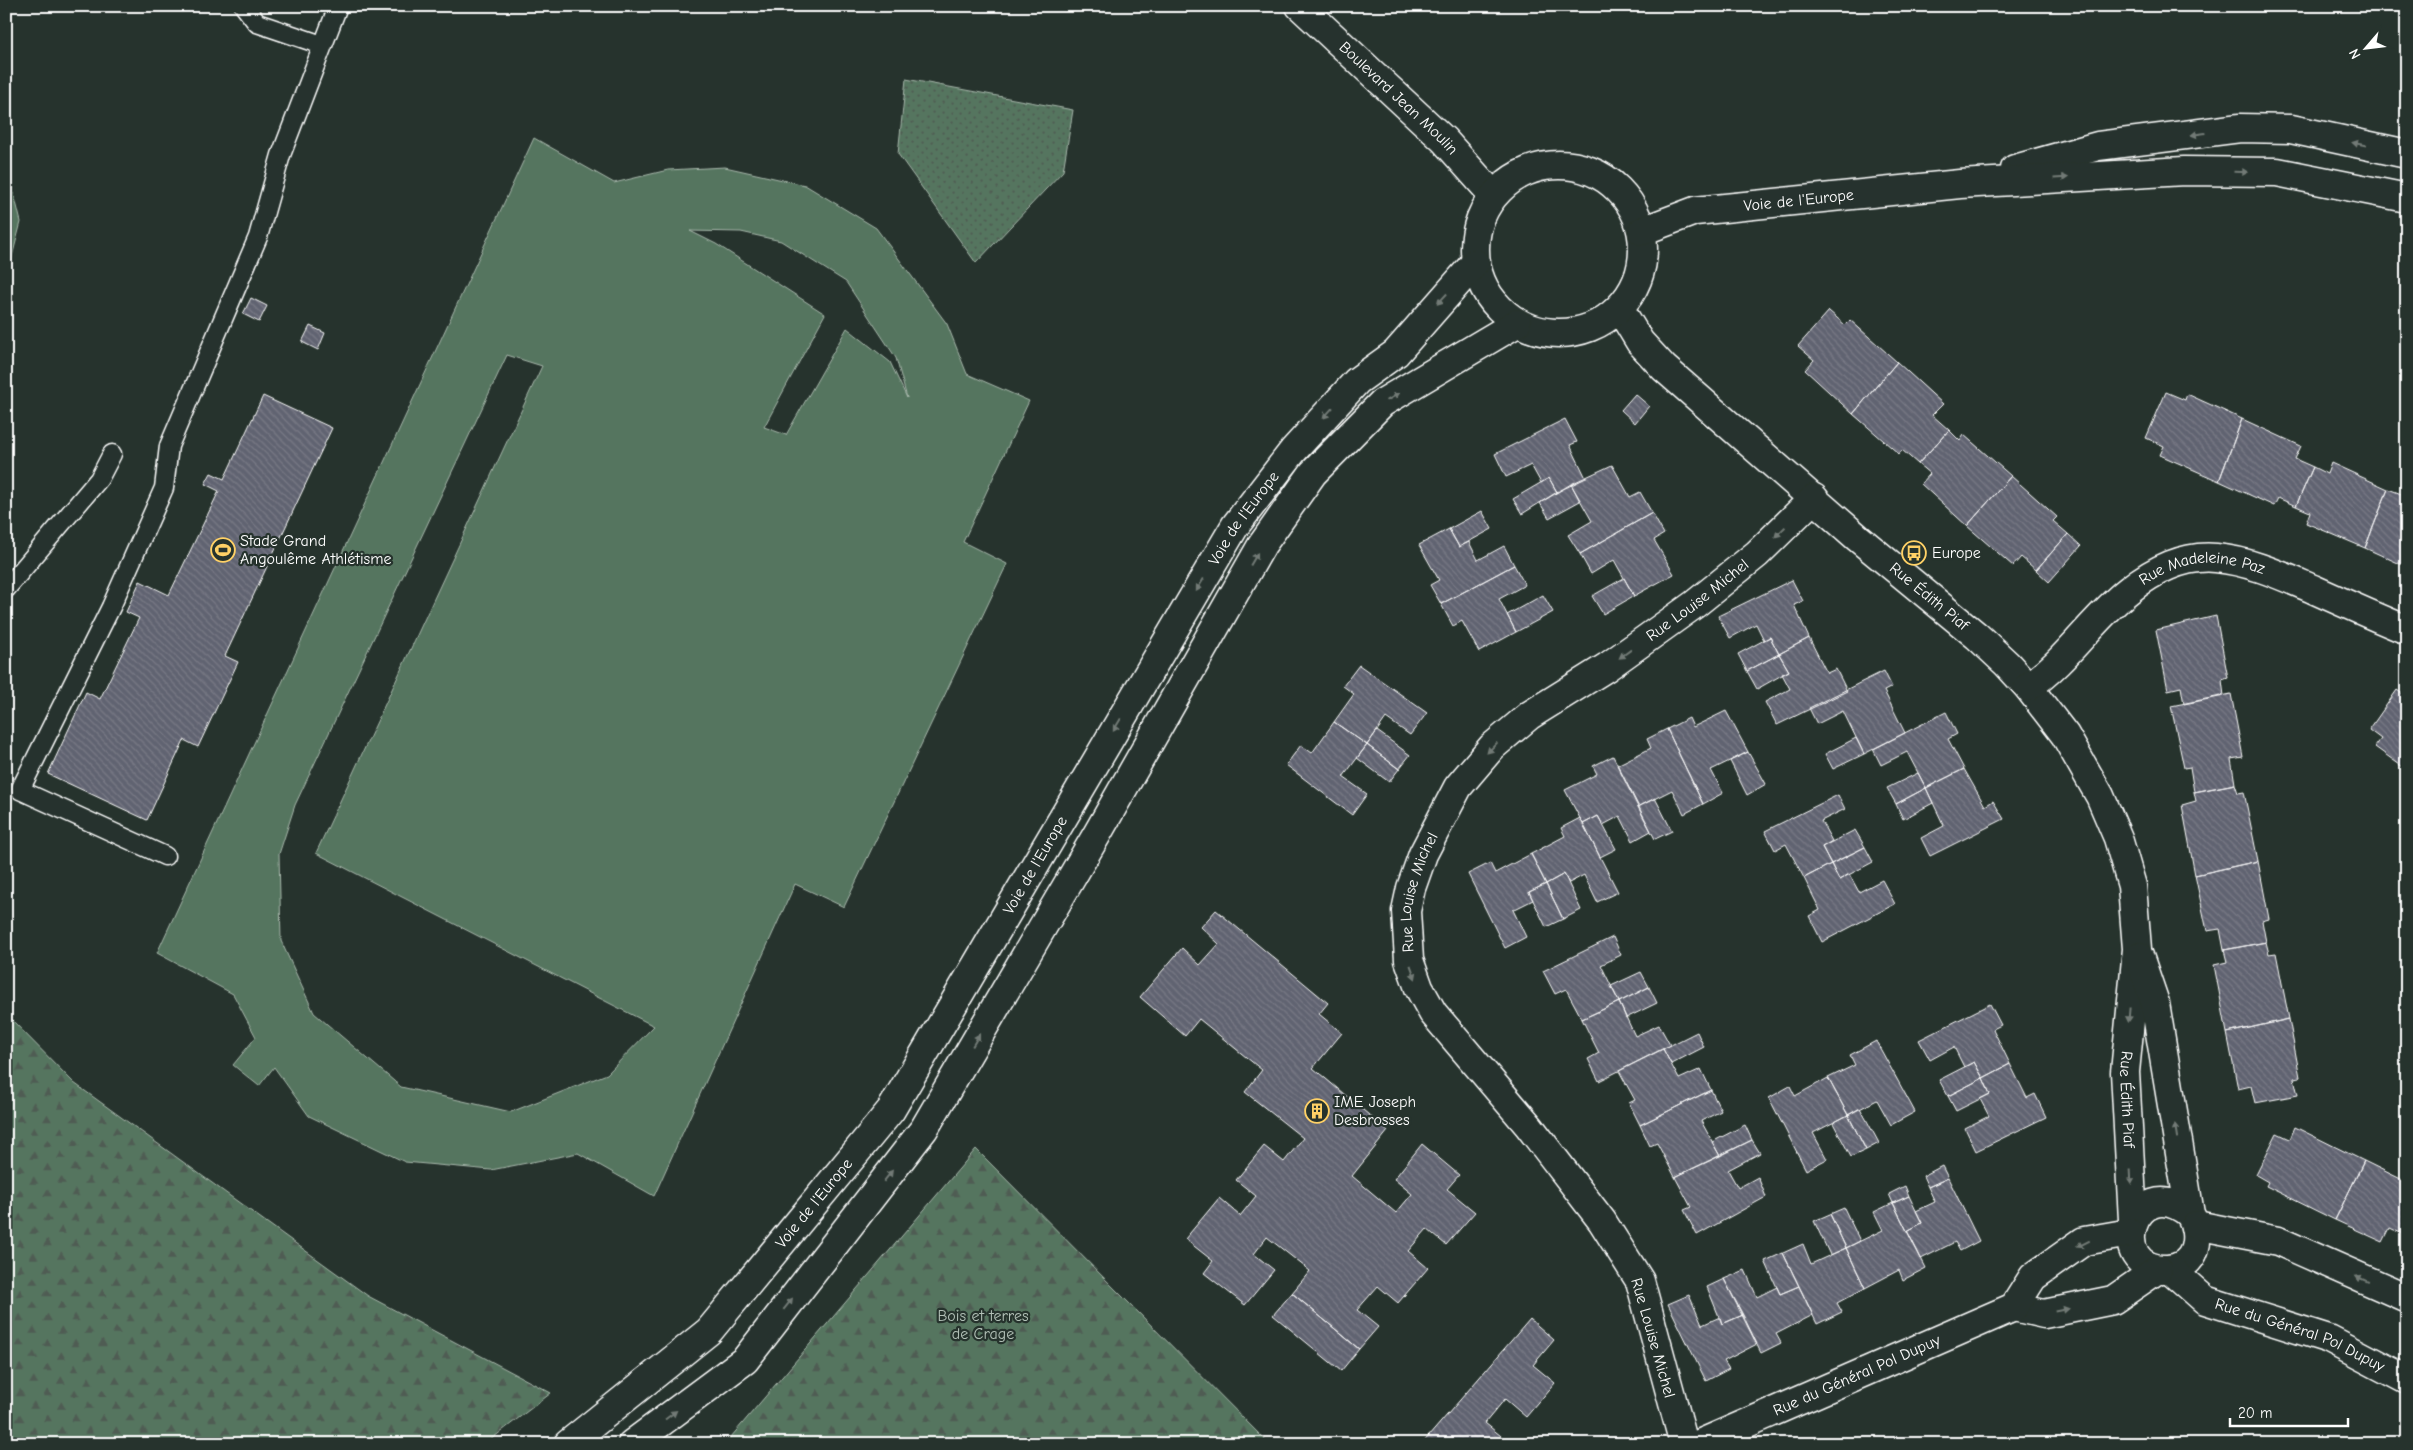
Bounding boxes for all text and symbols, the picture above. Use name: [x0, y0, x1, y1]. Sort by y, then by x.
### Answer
north arrow: [2340, 22, 2390, 72]
street label: Boulevard Jean Moulin: [1335, 38, 1462, 158]
text: N: [2345, 46, 2365, 62]
one-way arrow: [2190, 130, 2206, 138]
one-way arrow: [2351, 139, 2367, 147]
one-way arrow: [2234, 168, 2250, 176]
one-way arrow: [2054, 174, 2070, 182]
street label: Voie de l'Europe: [1743, 186, 1855, 215]
one-way arrow: [1436, 293, 1448, 305]
one-way arrow: [1386, 393, 1401, 401]
one-way arrow: [1322, 407, 1334, 419]
street label: Voie de l'Europe: [1205, 468, 1283, 569]
one-way arrow: [1774, 526, 1786, 538]
place label: Stade Grand Angoulême Athlétisme: [240, 532, 391, 568]
sports icon: Stade Grand Angoulême Athlétisme: [210, 537, 236, 563]
bus stop icon: Europe: [1901, 540, 1927, 566]
place label: Europe: [1932, 544, 1981, 562]
street label: Rue Madeleine Paz: [2136, 549, 2267, 589]
one-way arrow: [1250, 551, 1258, 566]
street label: Rue Louise Michel: [1643, 555, 1752, 645]
street label: Rue Édith Piaf: [1886, 559, 1973, 635]
one-way arrow: [1196, 579, 1205, 592]
one-way arrow: [1618, 649, 1632, 659]
one-way arrow: [1113, 719, 1122, 732]
one-way arrow: [1487, 741, 1499, 753]
street label: Voie de l'Europe: [999, 813, 1071, 918]
street label: Rue Louise Michel: [1397, 829, 1442, 953]
one-way arrow: [1410, 965, 1417, 980]
one-way arrow: [2125, 1008, 2133, 1024]
one-way arrow: [972, 1033, 981, 1046]
street label: Rue Édith Piaf: [2116, 1050, 2138, 1150]
place label: IME Joseph Desbrosses: [1334, 1093, 1416, 1129]
building icon: IME Joseph Desbrosses: [1304, 1098, 1330, 1124]
one-way arrow: [2172, 1123, 2180, 1139]
street label: Voie de l'Europe: [772, 1155, 856, 1252]
one-way arrow: [883, 1169, 893, 1182]
one-way arrow: [2127, 1170, 2135, 1186]
one-way arrow: [2075, 1240, 2090, 1248]
one-way arrow: [2355, 1274, 2369, 1282]
street label: Rue Louise Michel: [1627, 1276, 1679, 1400]
street label: Rue du Général Pol Dupuy: [2213, 1295, 2388, 1376]
one-way arrow: [783, 1298, 794, 1311]
one-way arrow: [2055, 1306, 2070, 1314]
park label: Bois et terres de Crage: [937, 1307, 1029, 1343]
street label: Rue du Général Pol Dupuy: [1770, 1331, 1944, 1420]
scale bar: [2230, 1395, 2348, 1427]
text: 20 m: [2238, 1404, 2272, 1422]
one-way arrow: [664, 1409, 677, 1420]

